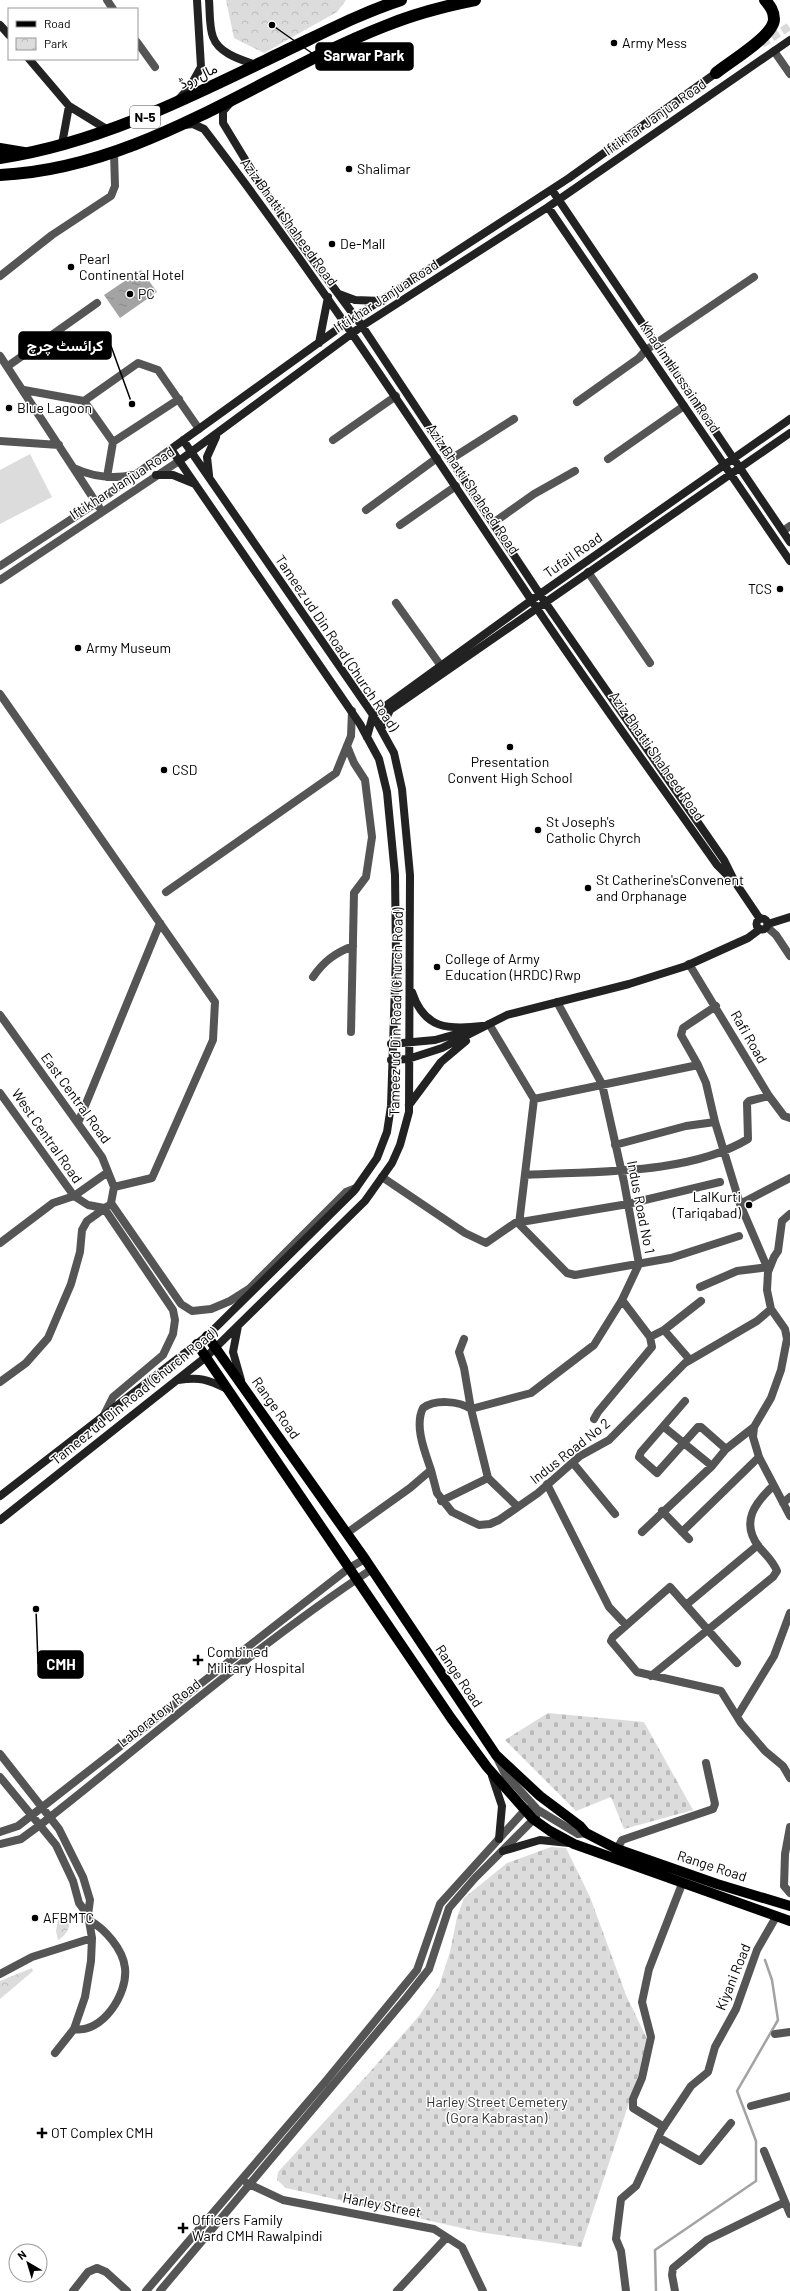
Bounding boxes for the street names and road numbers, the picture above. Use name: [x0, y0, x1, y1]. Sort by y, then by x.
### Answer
street label: مال روڈ: [176, 59, 221, 94]
street label: Iftikhar Janjua Road: [600, 75, 709, 158]
road number: N-5: [130, 106, 160, 128]
street label: Aziz Bhatti Shaheed Road: [237, 154, 342, 289]
street label: Iftikhar Janjua Road: [330, 255, 441, 336]
street label: Khadim Hussain Road: [637, 318, 724, 436]
street label: Aziz Bhatti Shaheed Road: [423, 420, 524, 557]
street label: Iftikhar Janjua Road: [66, 442, 177, 523]
street label: Tufail Road: [540, 528, 605, 581]
street label: Tameez ud Din Road (Church Road): [272, 551, 403, 734]
street label: Aziz Bhatti Shaheed Road: [606, 688, 709, 824]
street label: Tameez ud Din Road (Church Road): [385, 907, 406, 1117]
street label: Rafi Road: [728, 1007, 771, 1066]
street label: East Central Road: [38, 1049, 115, 1146]
street label: West Central Road: [9, 1085, 86, 1186]
street label: Indus Road No 1: [624, 1159, 659, 1255]
street label: Tameez ud Din Road (Church Road): [47, 1323, 221, 1468]
street label: Range Road: [249, 1373, 304, 1442]
street label: Indus Road No 2: [526, 1414, 613, 1487]
street label: Range Road: [432, 1641, 487, 1710]
street label: Laboratory Road: [114, 1675, 204, 1750]
street label: Range Road: [675, 1846, 749, 1885]
street label: Kiyani Road: [711, 1941, 754, 2013]
street label: Harley Street: [342, 2189, 423, 2220]

